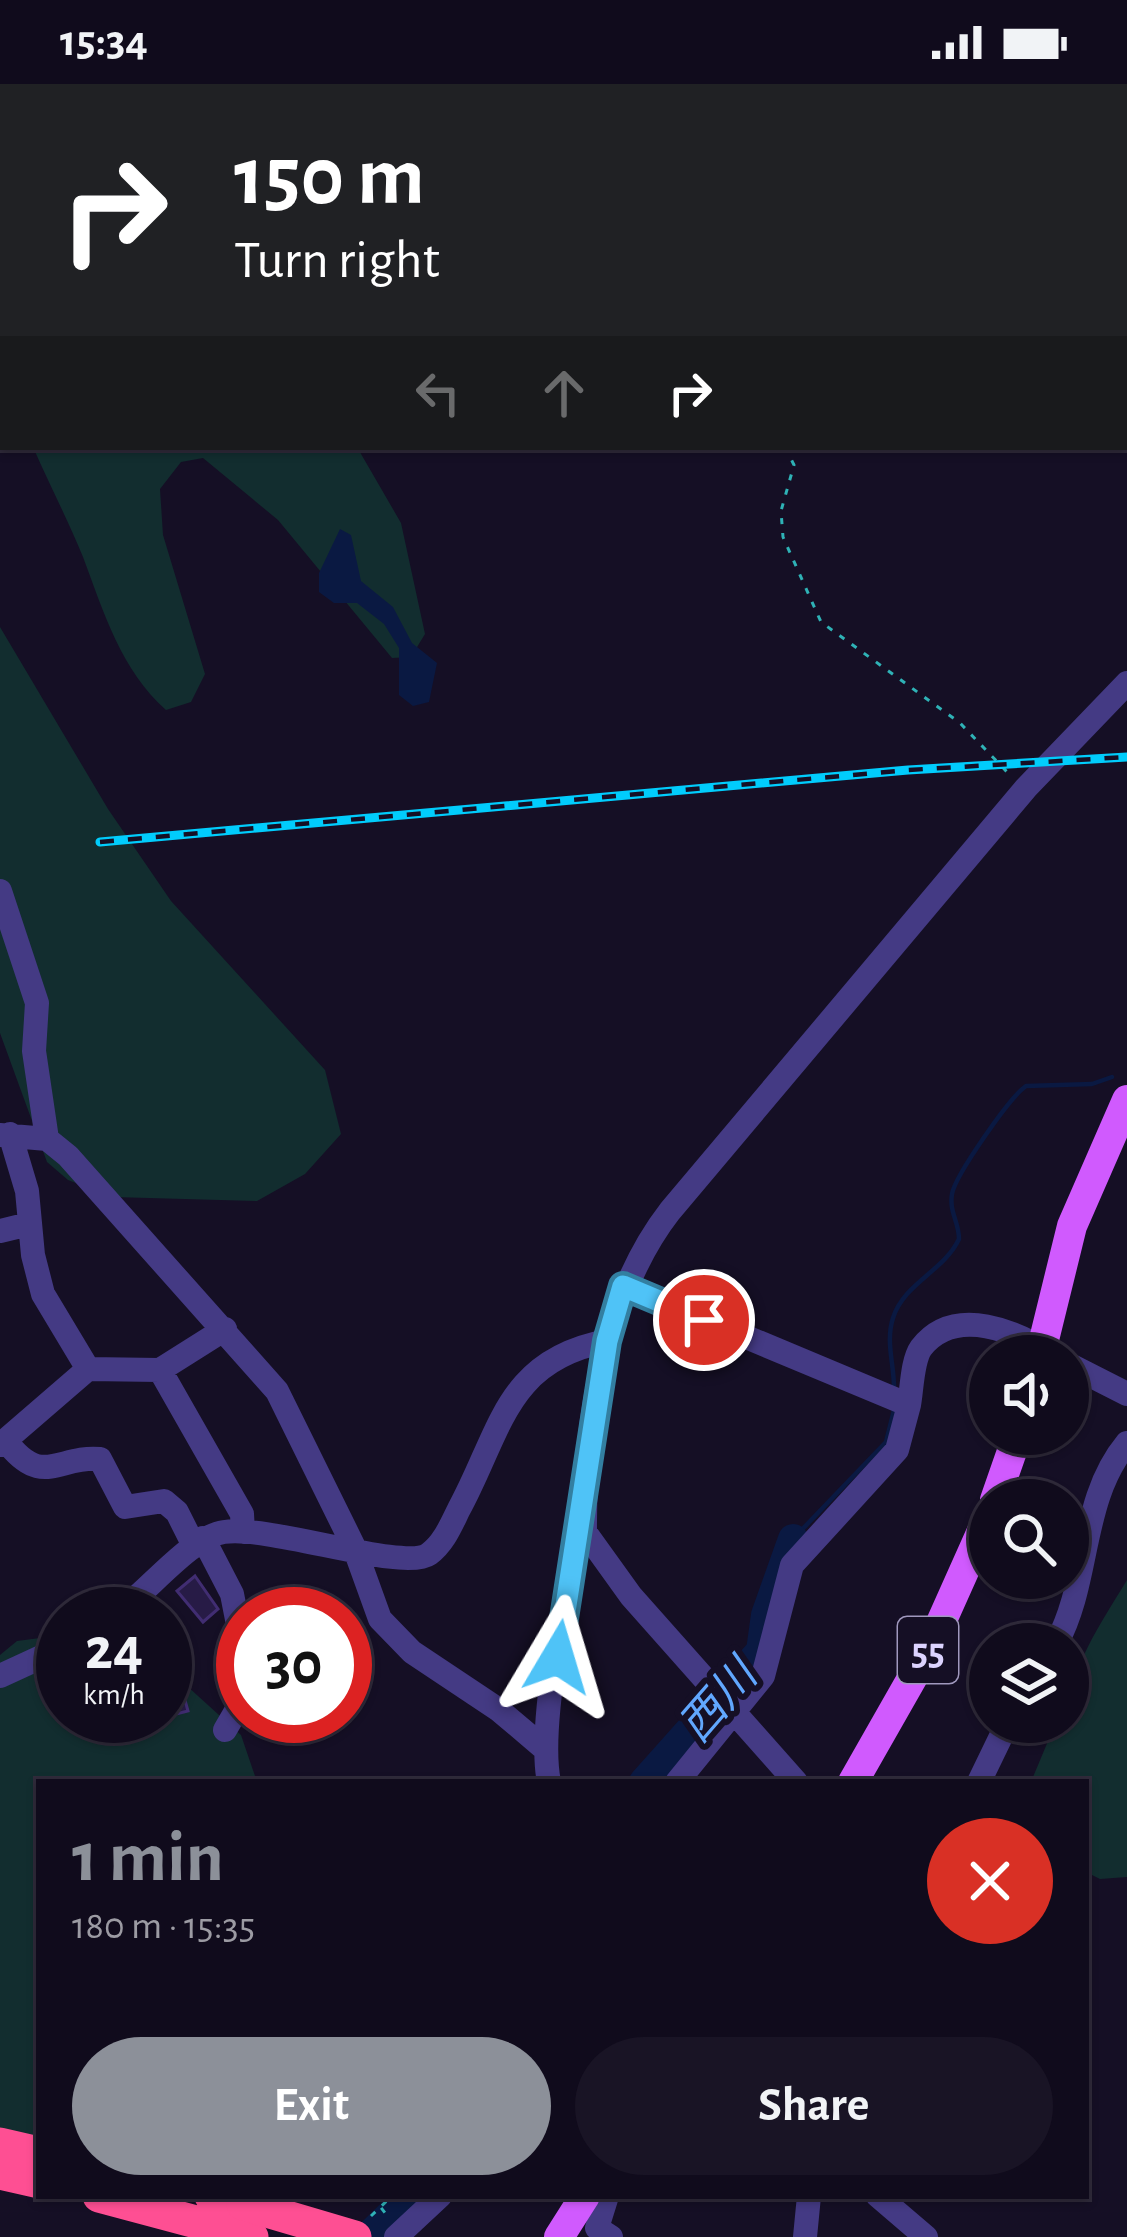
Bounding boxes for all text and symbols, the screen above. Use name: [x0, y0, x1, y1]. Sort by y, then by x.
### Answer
text: 15:34: [60, 19, 148, 64]
icon: right: [36, 132, 192, 288]
text: 150 m: [234, 136, 425, 220]
text: Turn right: [234, 234, 440, 288]
icon: left: [405, 360, 471, 426]
icon: ahead: [531, 360, 597, 426]
icon: right: [657, 360, 723, 426]
pin: [653, 1269, 755, 1371]
icon: arrive: [671, 1287, 737, 1353]
map controls: [969, 1335, 1089, 1743]
button: sound: [969, 1335, 1089, 1455]
button: search: [969, 1479, 1089, 1599]
speed limit sign: 30: [216, 1587, 372, 1743]
position arrow: [495, 1594, 621, 1720]
road number: 55: [898, 1617, 958, 1683]
text: 24: [85, 1620, 143, 1680]
button: layers: [969, 1623, 1089, 1743]
water label: 西川: [672, 1650, 768, 1750]
text: km/h: [83, 1680, 145, 1710]
button: close: [927, 1818, 1053, 1944]
text: 1 min: [72, 1822, 224, 1894]
text: 180 m · 15:35: [72, 1907, 255, 1946]
button: Exit: [72, 2037, 551, 2175]
button: Share: [575, 2037, 1053, 2175]

